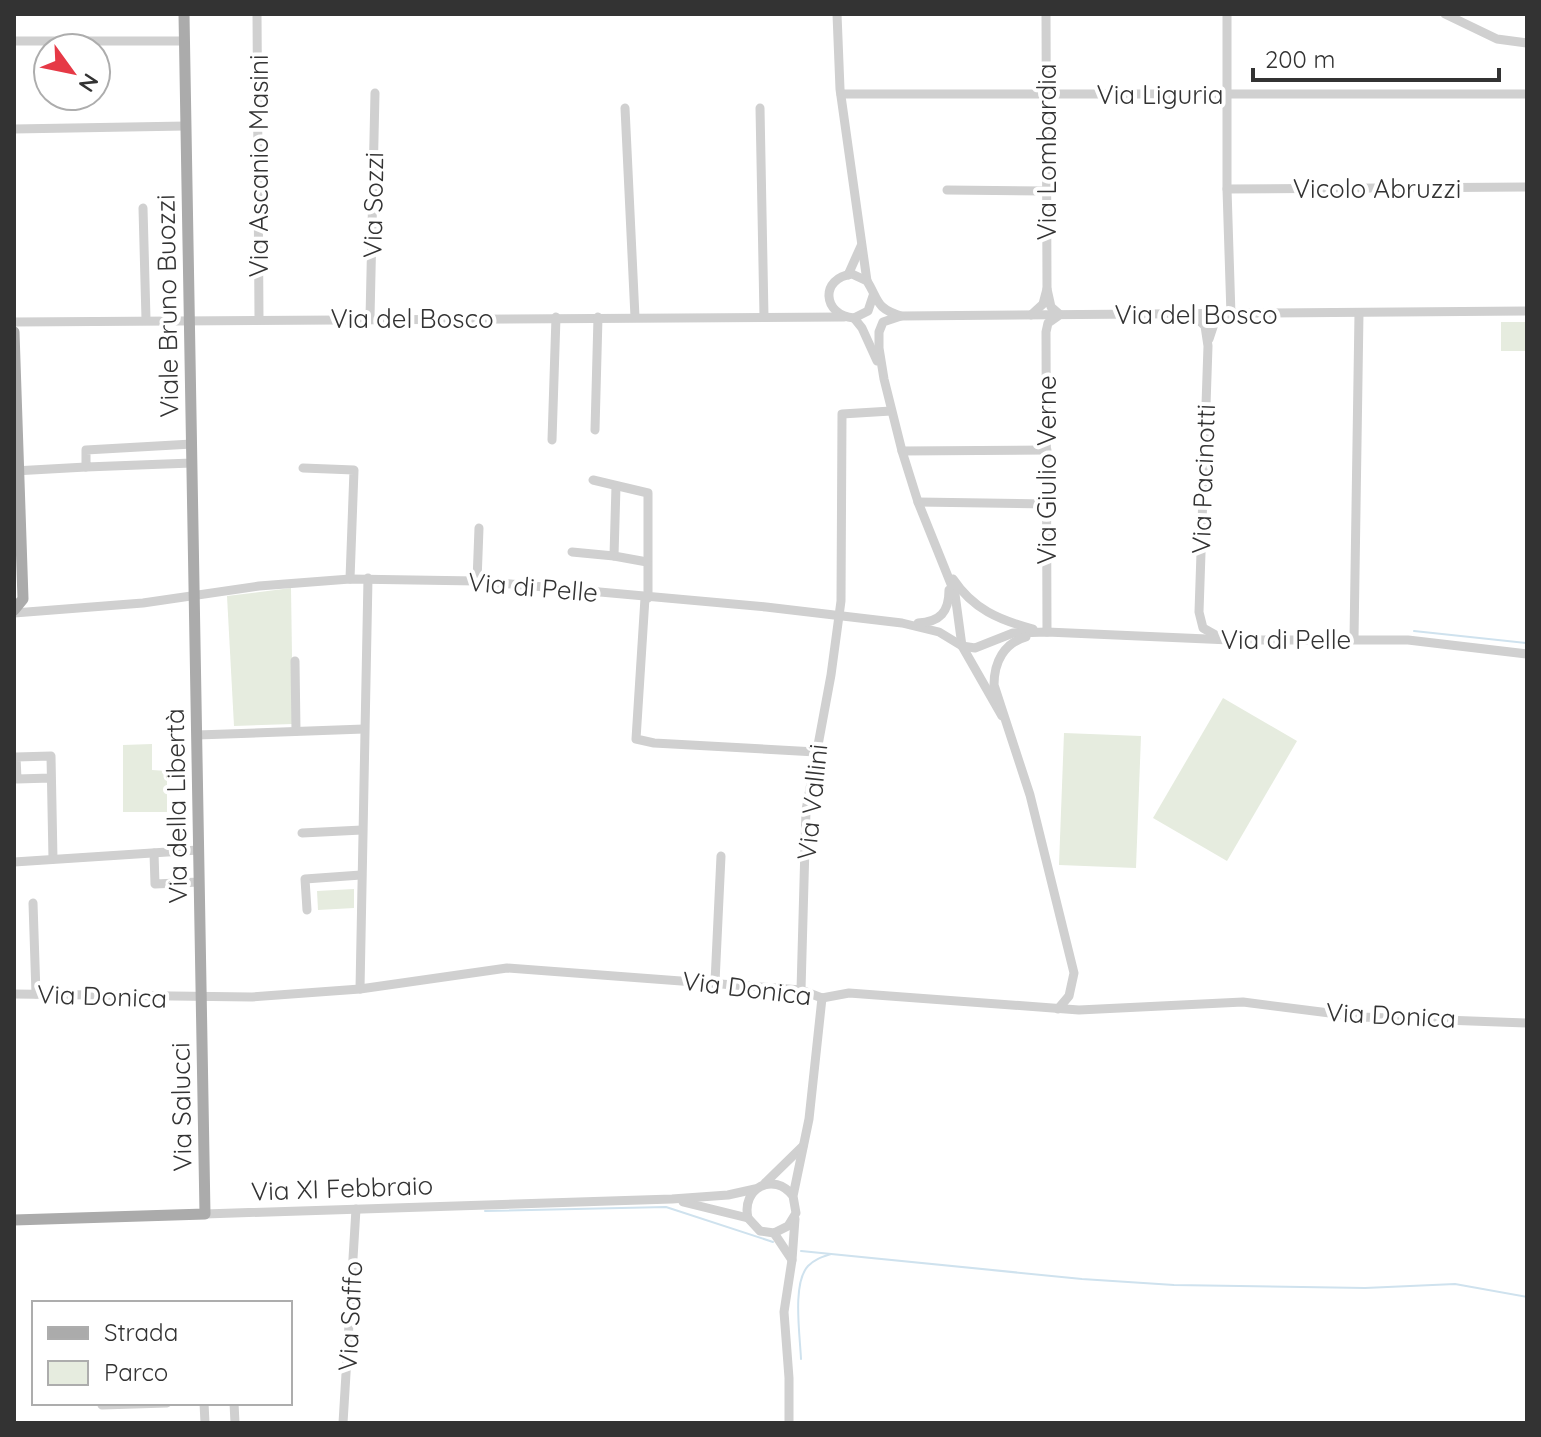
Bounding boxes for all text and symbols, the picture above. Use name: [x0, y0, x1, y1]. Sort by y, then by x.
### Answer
north arrow: [32, 32, 112, 112]
scale bar: [1253, 32, 1499, 82]
text: 200 m: [1265, 44, 1335, 74]
street label: Via Ascanio Masini: [242, 55, 275, 277]
street label: Via Lombardia: [1030, 64, 1063, 240]
text: N: [73, 68, 105, 97]
street label: Via Liguria: [1096, 78, 1224, 111]
street label: Via Sozzi: [356, 152, 390, 258]
street label: Vicolo Abruzzi: [1293, 172, 1461, 205]
street label: Viale Bruno Buozzi: [149, 194, 185, 418]
street label: Via del Bosco: [1114, 298, 1278, 331]
street label: Via del Bosco: [330, 302, 494, 335]
street label: Via Giulio Verne: [1030, 375, 1063, 565]
street label: Via Pacinotti: [1184, 404, 1222, 554]
street label: Via di Pelle: [467, 565, 599, 609]
street label: Via di Pelle: [1221, 623, 1351, 656]
street label: Via della Libertà: [158, 708, 194, 904]
street label: Via Vallini: [789, 742, 835, 862]
street label: Via Donica: [680, 964, 814, 1012]
street label: Via Donica: [36, 977, 168, 1015]
street label: Via Donica: [1325, 995, 1457, 1035]
street label: Via Salucci: [163, 1042, 199, 1172]
street label: Via XI Febbraio: [250, 1168, 434, 1208]
street label: Via Saffo: [331, 1260, 369, 1372]
legend: [32, 1301, 292, 1405]
text: Strada: [104, 1317, 178, 1347]
text: Parco: [104, 1357, 168, 1387]

